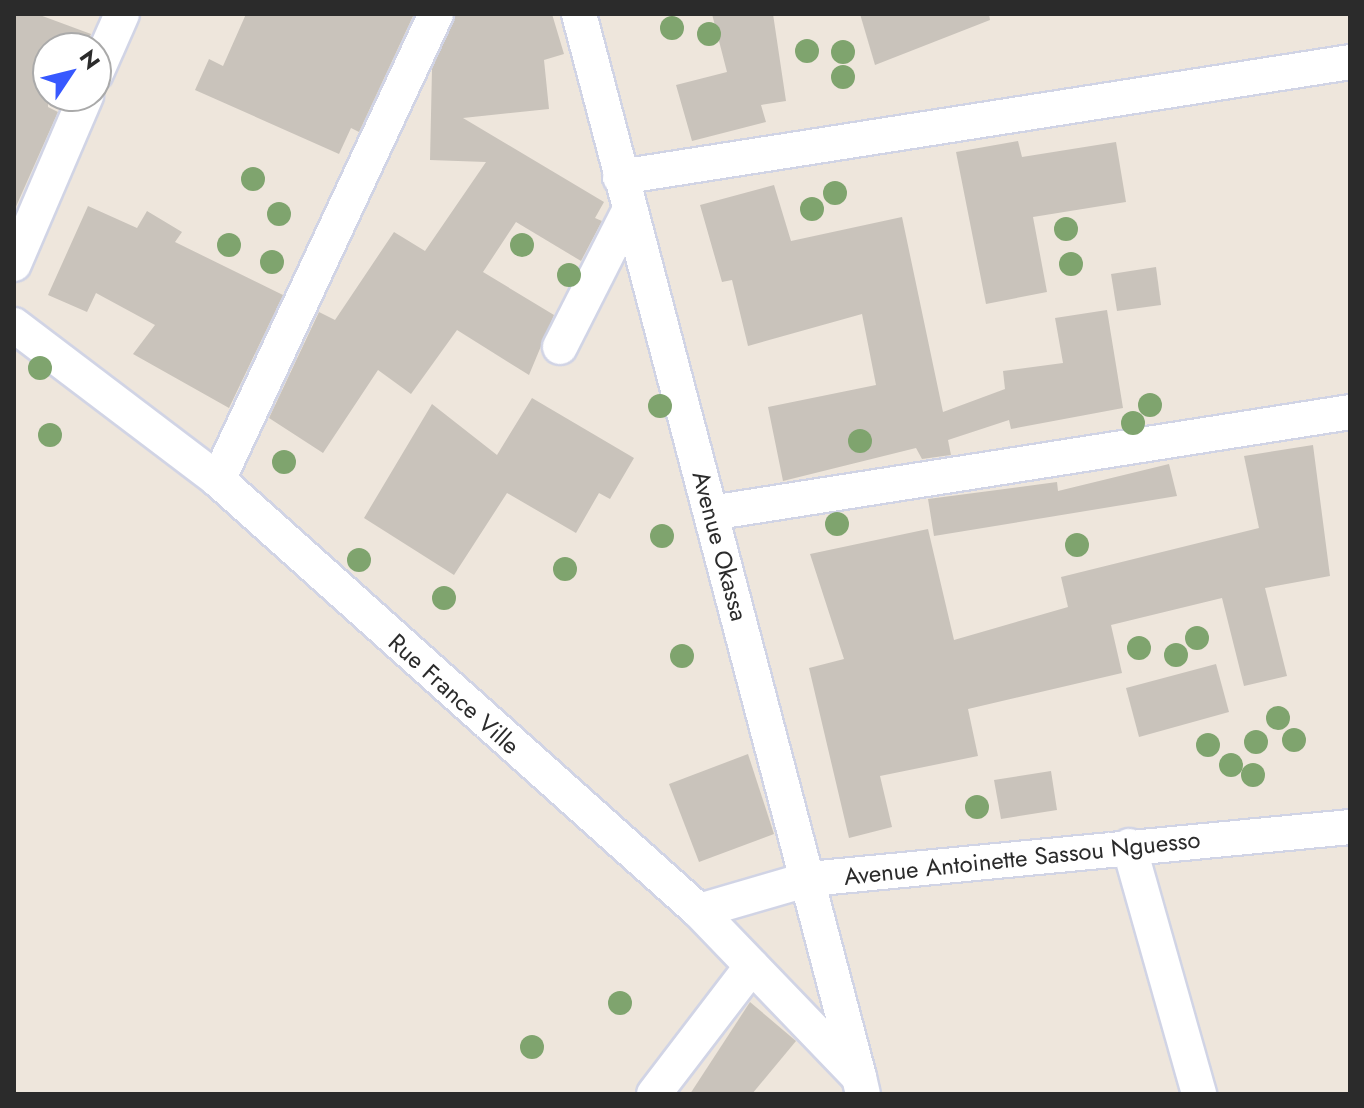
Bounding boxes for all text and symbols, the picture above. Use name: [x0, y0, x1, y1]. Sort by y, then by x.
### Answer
north arrow: [32, 32, 112, 112]
text: N: [72, 43, 108, 76]
street label: Avenue Okassa: [686, 468, 754, 624]
street label: Rue France Ville: [383, 628, 525, 760]
street label: Avenue Antoinette Sassou Nguesso: [842, 825, 1202, 891]

